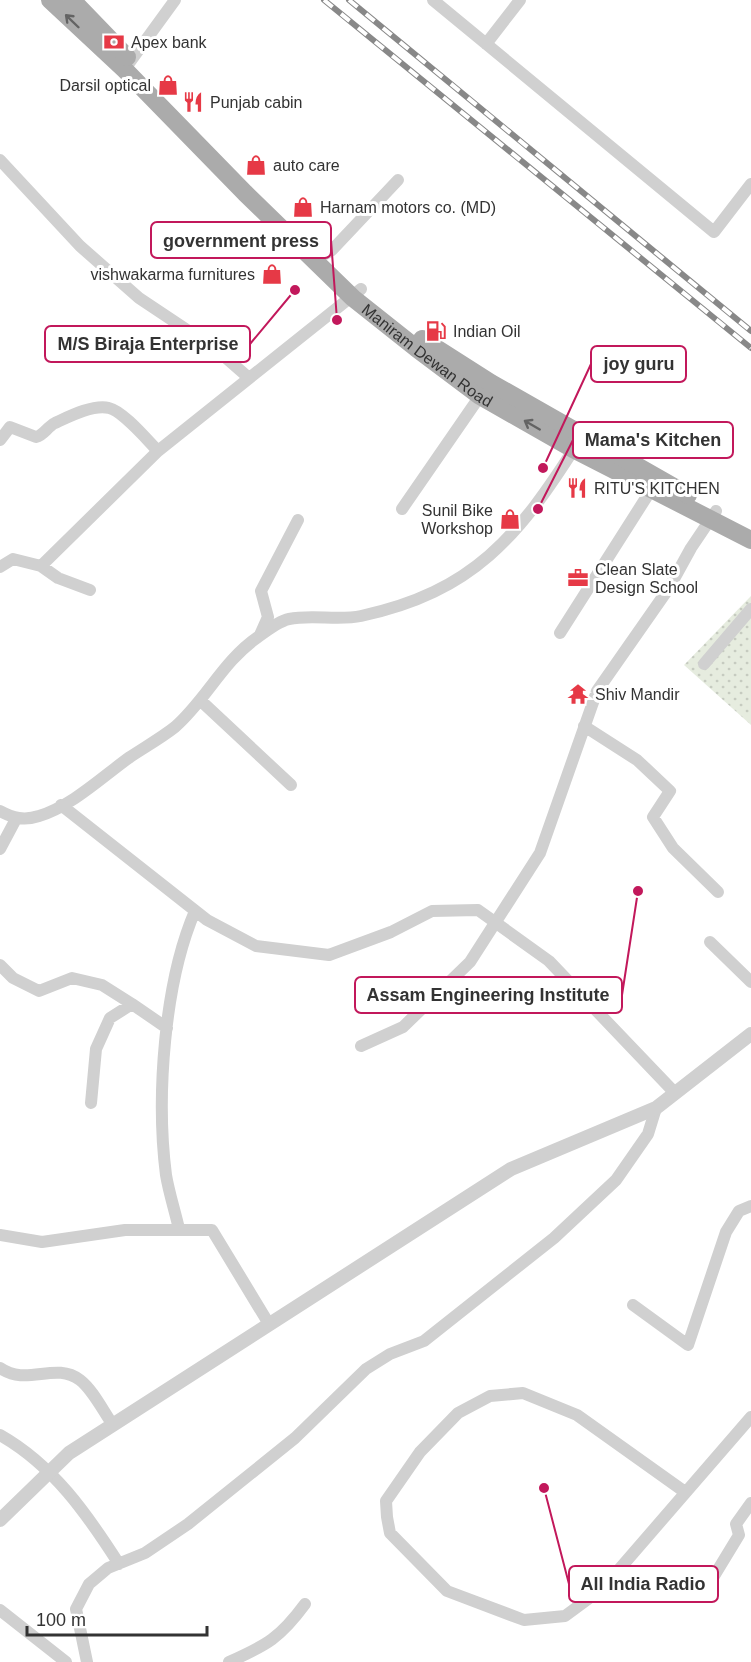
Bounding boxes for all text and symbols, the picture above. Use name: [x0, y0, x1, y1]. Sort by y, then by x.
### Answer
one-way arrow: [64, 13, 79, 28]
bank icon: Apex bank: [102, 30, 126, 54]
place label: Apex bank: [131, 34, 208, 51]
shop icon: Darsil optical: [156, 73, 180, 97]
place label: Darsil optical: [59, 77, 151, 94]
restaurant icon: Punjab cabin: [181, 90, 205, 114]
place label: Punjab cabin: [210, 94, 303, 111]
shop icon: auto care: [244, 153, 268, 177]
place label: auto care: [273, 157, 340, 174]
shop icon: Harnam motors co. (MD): [291, 195, 315, 219]
place label: Harnam motors co. (MD): [320, 199, 496, 216]
callout: government press: [151, 222, 331, 258]
text: government press: [163, 231, 319, 251]
shop icon: vishwakarma furnitures: [260, 262, 284, 286]
place label: vishwakarma furnitures: [91, 266, 255, 283]
street label: Maniram Dewan Road: [359, 301, 495, 410]
fuel station icon: Indian Oil: [424, 319, 448, 343]
place label: Indian Oil: [453, 323, 521, 340]
callout: M/S Biraja Enterprise: [45, 326, 250, 362]
text: M/S Biraja Enterprise: [57, 334, 239, 354]
callout: joy guru: [591, 346, 686, 382]
text: joy guru: [603, 354, 675, 374]
one-way arrow: [524, 419, 541, 431]
callout: Mama's Kitchen: [573, 422, 733, 458]
text: Mama's Kitchen: [585, 430, 721, 450]
restaurant icon: RITU'S KITCHEN: [565, 476, 589, 500]
place label: RITU'S KITCHEN: [594, 480, 720, 497]
place label: Sunil Bike Workshop: [421, 502, 493, 537]
shop icon: Sunil Bike Workshop: [498, 507, 522, 531]
place label: Clean Slate Design School: [595, 561, 698, 596]
office icon: Clean Slate Design School: [566, 566, 590, 590]
temple icon: Shiv Mandir: [566, 682, 590, 706]
place label: Shiv Mandir: [595, 686, 680, 703]
callout: Assam Engineering Institute: [355, 977, 622, 1013]
text: Assam Engineering Institute: [366, 985, 610, 1005]
callout: All India Radio: [569, 1566, 718, 1602]
text: All India Radio: [580, 1574, 706, 1594]
scale bar: [27, 1599, 207, 1637]
text: 100 m: [36, 1610, 86, 1630]

